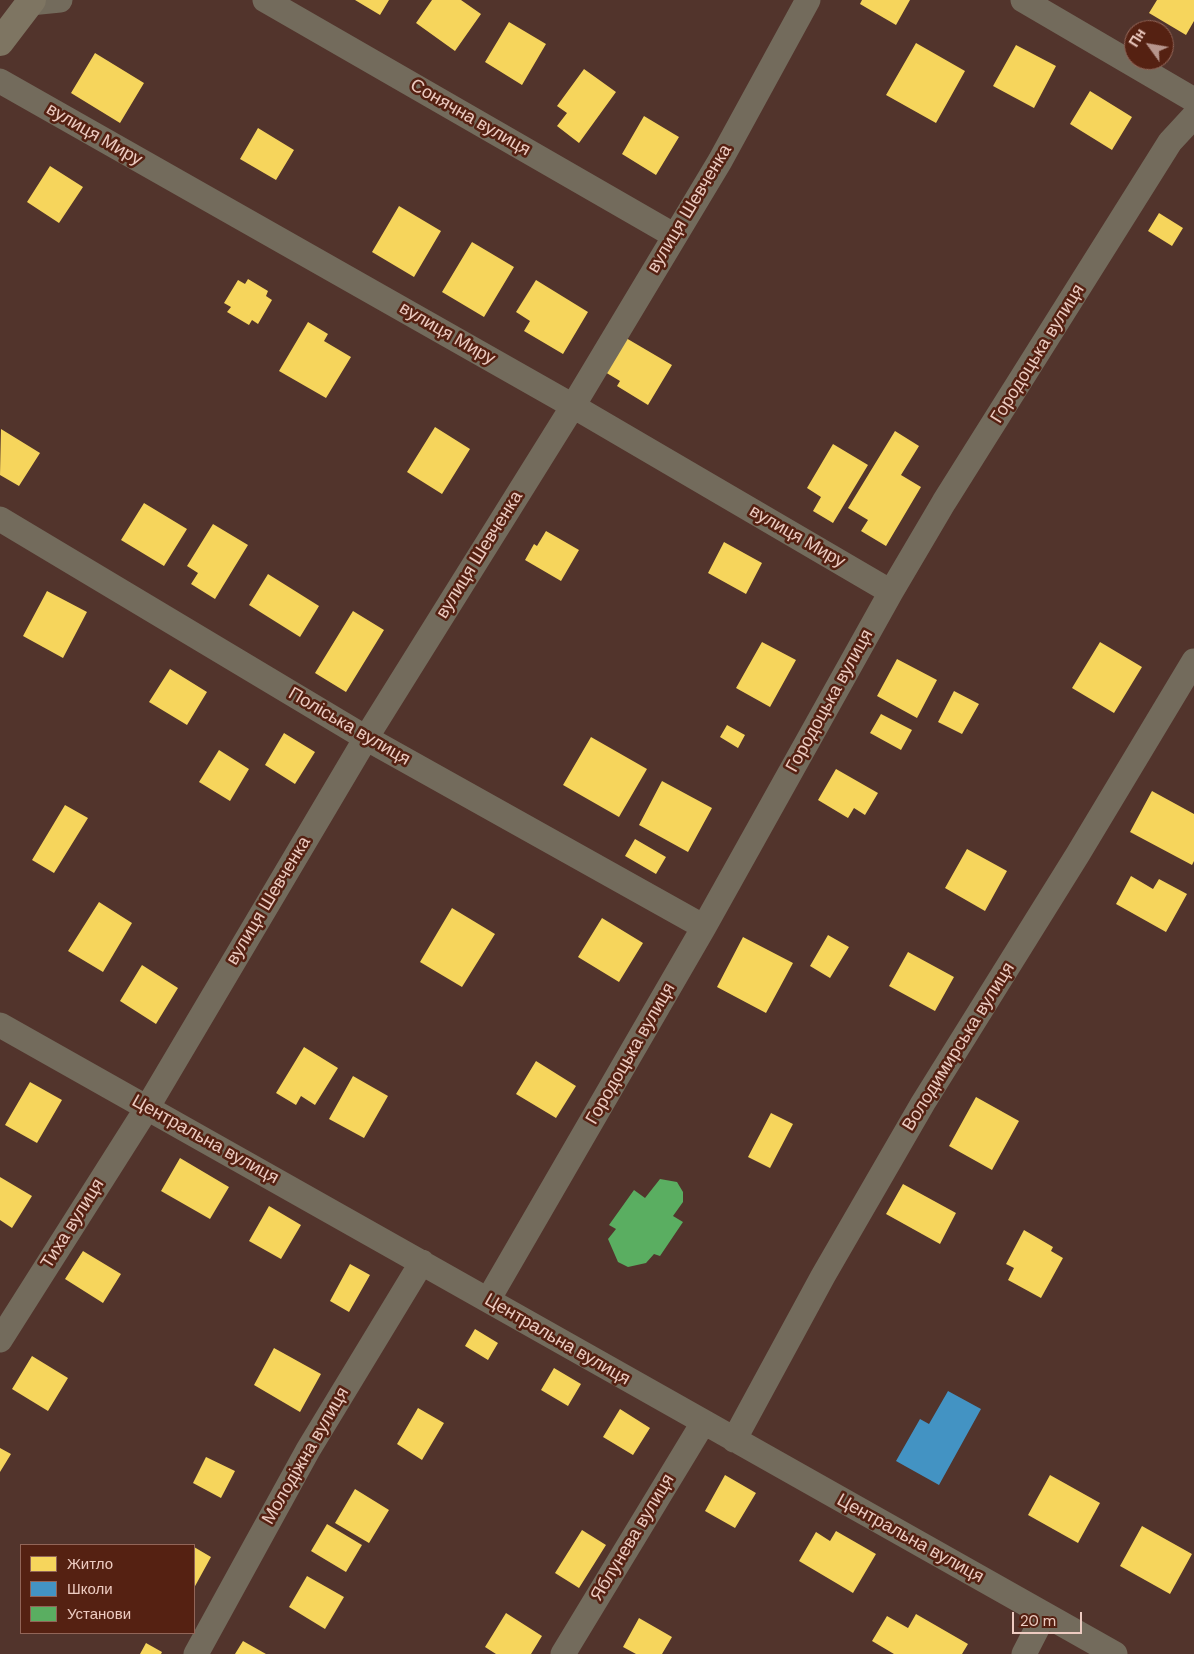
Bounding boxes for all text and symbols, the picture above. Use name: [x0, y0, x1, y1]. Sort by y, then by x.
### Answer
north arrow: [1124, 20, 1174, 70]
text: Пн: [1125, 25, 1150, 50]
street label: Сонячна вулиця: [406, 75, 534, 161]
street label: вулиця Миру: [42, 99, 146, 171]
street label: вулиця Шевченка: [643, 141, 737, 277]
street label: Городоцька вулиця: [986, 281, 1090, 427]
street label: вулиця Миру: [395, 298, 499, 370]
street label: вулиця Шевченка: [432, 487, 528, 623]
street label: вулиця Миру: [745, 501, 849, 573]
street label: Городоцька вулиця: [782, 626, 878, 776]
street label: Поліська вулиця: [284, 683, 414, 771]
street label: вулиця Шевченка: [222, 833, 316, 969]
street label: Володимирська вулиця: [898, 959, 1020, 1135]
street label: Городоцька вулиця: [582, 979, 680, 1129]
street label: Центральна вулиця: [128, 1091, 282, 1189]
street label: Тиха вулиця: [37, 1175, 109, 1273]
street label: Центральна вулиця: [480, 1290, 634, 1390]
street label: Молодіжна вулиця: [258, 1384, 354, 1528]
street label: Яблунева вулиця: [587, 1471, 679, 1605]
street label: Центральна вулиця: [833, 1490, 987, 1588]
legend: [20, 1544, 195, 1634]
text: Житло: [67, 1554, 113, 1574]
text: Школи: [67, 1579, 113, 1599]
scale bar: [1014, 1602, 1084, 1634]
text: Установи: [67, 1604, 131, 1624]
text: 20 m: [1020, 1611, 1056, 1631]

